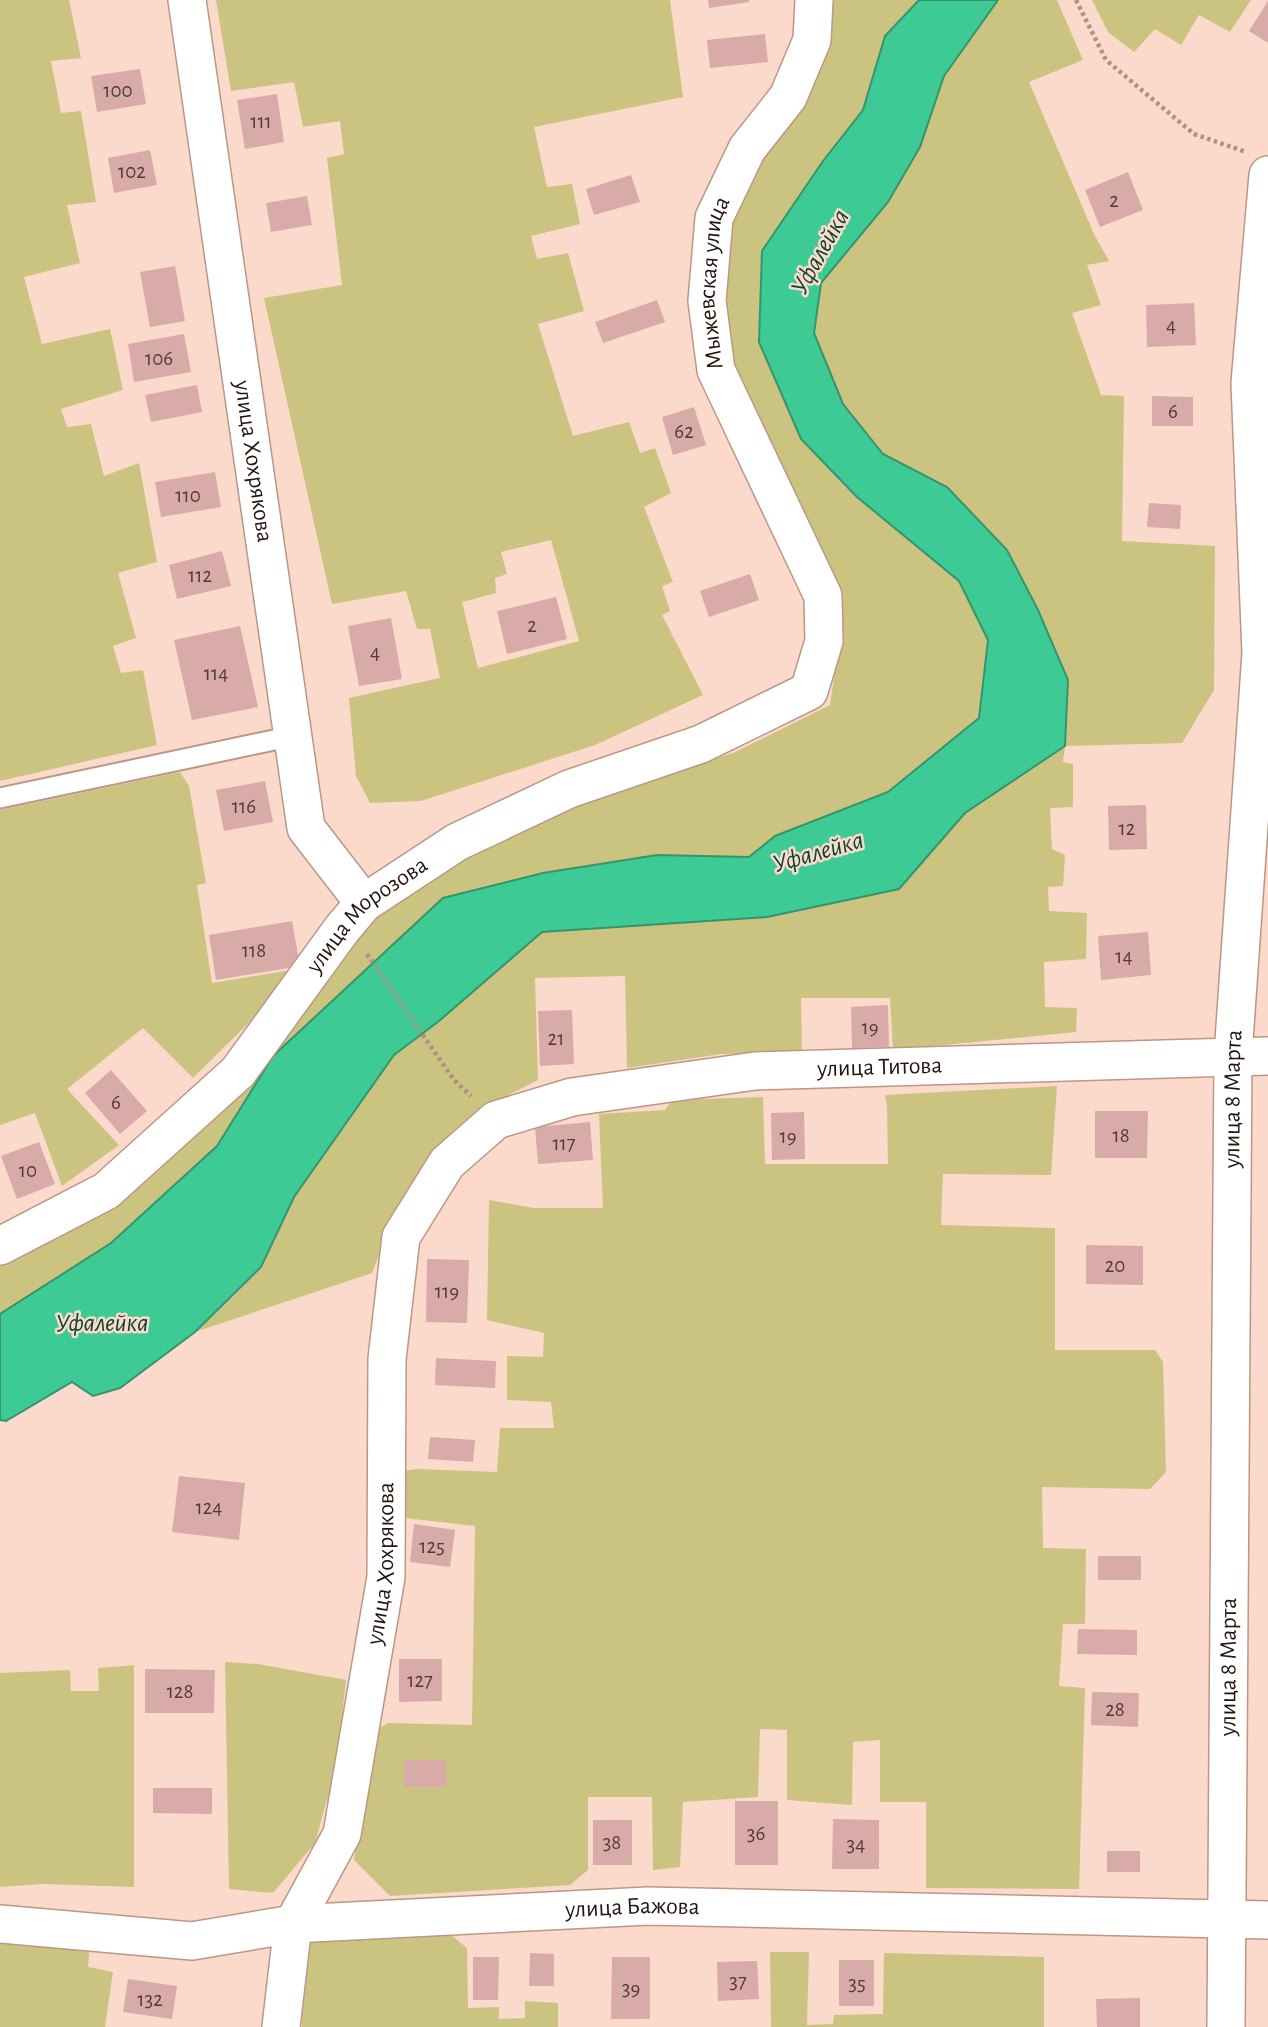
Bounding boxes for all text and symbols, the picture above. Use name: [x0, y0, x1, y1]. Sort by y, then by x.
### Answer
house number: 100: [103, 80, 133, 101]
house number: 111: [250, 111, 272, 132]
house number: 102: [118, 161, 146, 182]
house number: 2: [1109, 190, 1119, 211]
street label: Мыжевская улица: [695, 193, 734, 371]
water label: Уфалейка: [786, 205, 854, 299]
house number: 4: [1166, 315, 1176, 336]
house number: 106: [145, 348, 173, 369]
street label: улица Хохрякова: [230, 378, 277, 544]
house number: 6: [1168, 401, 1178, 422]
house number: 62: [674, 421, 694, 442]
house number: 110: [175, 485, 201, 506]
house number: 112: [188, 565, 212, 586]
house number: 2: [527, 615, 537, 636]
house number: 4: [370, 642, 380, 663]
house number: 114: [204, 663, 228, 684]
house number: 116: [232, 796, 256, 817]
house number: 12: [1119, 818, 1135, 839]
water label: Уфалейка: [770, 827, 866, 877]
street label: улица Морозова: [301, 853, 432, 978]
house number: 118: [242, 940, 266, 961]
house number: 14: [1115, 946, 1133, 967]
house number: 19: [861, 1017, 879, 1038]
house number: 21: [548, 1028, 564, 1049]
street label: улица 8 Марта: [1220, 1029, 1247, 1169]
street label: улица Титова: [816, 1054, 943, 1081]
house number: 6: [111, 1092, 121, 1113]
house number: 18: [1112, 1125, 1130, 1146]
house number: 19: [779, 1126, 797, 1147]
house number: 117: [552, 1133, 576, 1154]
house number: 10: [19, 1160, 37, 1181]
house number: 20: [1105, 1255, 1125, 1276]
house number: 119: [435, 1281, 459, 1302]
water label: Уфалейка: [55, 1310, 149, 1336]
street label: улица Хохрякова: [362, 1482, 399, 1648]
house number: 124: [196, 1497, 222, 1518]
house number: 125: [419, 1536, 445, 1557]
street label: улица 8 Марта: [1216, 1598, 1241, 1737]
house number: 127: [407, 1670, 433, 1691]
house number: 128: [167, 1681, 193, 1702]
house number: 28: [1105, 1699, 1125, 1720]
house number: 36: [747, 1823, 765, 1844]
house number: 38: [603, 1832, 621, 1853]
house number: 34: [847, 1834, 865, 1855]
street label: улица Бажова: [564, 1894, 700, 1922]
house number: 37: [729, 1971, 747, 1992]
house number: 35: [848, 1973, 866, 1994]
house number: 39: [622, 1978, 640, 1999]
house number: 132: [137, 1989, 163, 2010]

